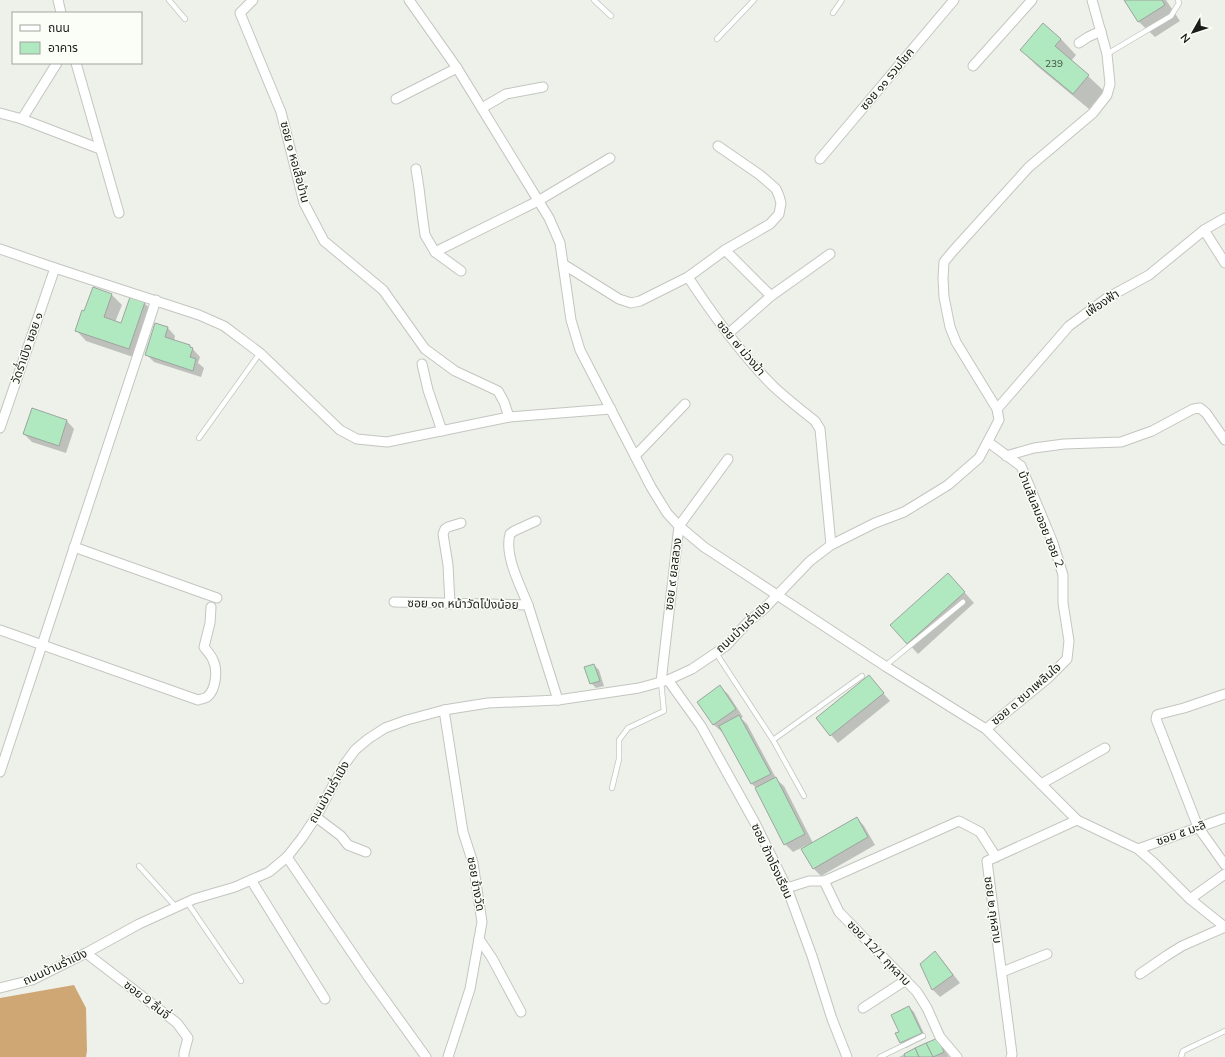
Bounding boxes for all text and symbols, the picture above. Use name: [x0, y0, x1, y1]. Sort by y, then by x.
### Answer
legend: [12, 12, 142, 64]
north arrow: [1173, 12, 1213, 52]
text: ถนน: [48, 20, 70, 35]
text: N: [1177, 31, 1193, 46]
text: อาคาร: [48, 40, 78, 55]
street label: ซอย ๑๑ รวมโชค: [856, 44, 917, 113]
house number: 239: [1045, 57, 1063, 70]
street label: ซอย ๑ หอเสื้อบ้าน: [277, 119, 315, 204]
street label: เฟื่องฟ้า: [1081, 285, 1122, 319]
street label: วัดร่ำเปิง ซอย ๑: [6, 310, 46, 386]
street label: ซอย ๗ ม่วงม้า: [714, 317, 769, 378]
street label: บ้านสันลมออย ซอย 2: [1015, 468, 1068, 569]
street label: ซอย ๙ ยลสลวง: [661, 537, 684, 611]
street label: ซอย ๑๓ หน้าวัดโป่งน้อย: [407, 595, 519, 612]
street label: ถนนบ้านร่ำเปิง: [712, 597, 773, 656]
street label: ซอย ๓ ชบาเพลินใจ: [988, 659, 1064, 728]
street label: ถนนบ้านร่ำเปิง: [304, 758, 352, 825]
street label: ซอย ๕ มะลิ: [1154, 817, 1208, 848]
street label: ซอย ข้างโรงเรียน: [748, 821, 796, 901]
street label: ซอย ข้างวัด: [464, 856, 489, 912]
street label: ซอย ๒ กุหลาบ: [981, 875, 1006, 944]
street label: ซอย 12/1 กุหลาบ: [844, 917, 914, 989]
street label: ถนนบ้านร่ำเปิง: [20, 944, 89, 988]
street label: ซอย 9 ลิ้นจี่: [121, 976, 174, 1022]

